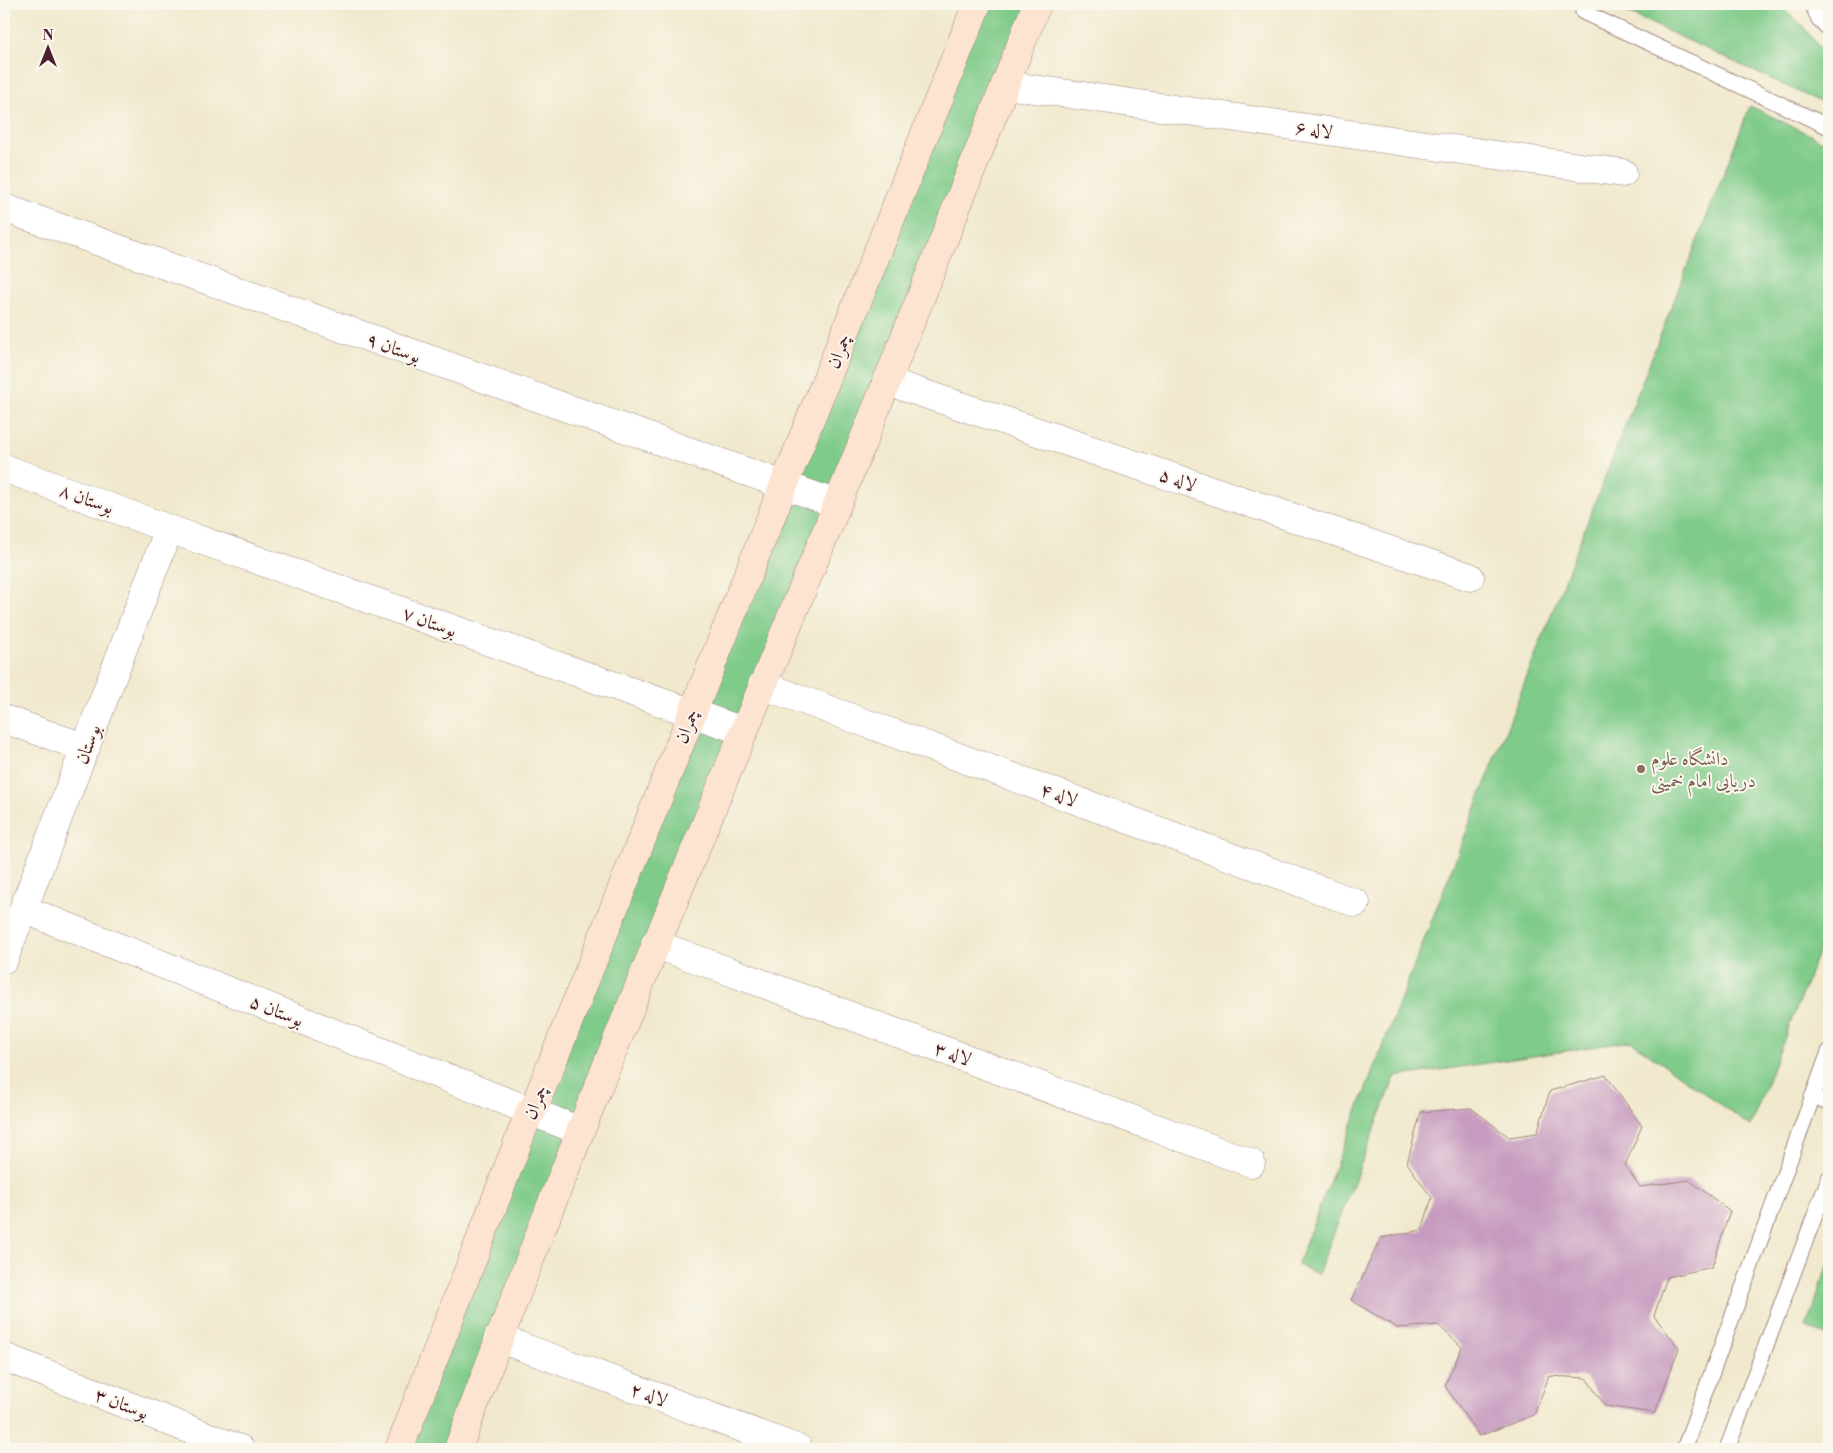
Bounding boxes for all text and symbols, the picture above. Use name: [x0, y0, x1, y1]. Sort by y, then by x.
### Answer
north arrow: [22, 22, 72, 72]
text: N: [42, 27, 54, 45]
street label: لاله ۶: [1294, 115, 1334, 144]
street label: بوستان ۹: [363, 327, 424, 369]
street label: چمران: [821, 330, 857, 372]
street label: لاله ۵: [1156, 462, 1199, 497]
street label: بوستان ۸: [56, 478, 117, 520]
street label: بوستان ۷: [399, 601, 460, 643]
street label: چمران: [669, 705, 705, 747]
street label: بوستان: [69, 721, 106, 768]
place label: دانشگاه علوم دریایی امام خمینی: [1651, 746, 1756, 797]
marker: دانشگاه علوم دریایی امام خمینی: [1635, 763, 1647, 775]
street label: لاله ۴: [1037, 777, 1080, 813]
street label: بوستان ۵: [246, 989, 307, 1033]
street label: لاله ۳: [931, 1036, 974, 1072]
street label: چمران: [518, 1081, 554, 1123]
street label: لاله ۲: [627, 1377, 670, 1413]
street label: بوستان ۳: [91, 1383, 152, 1425]

